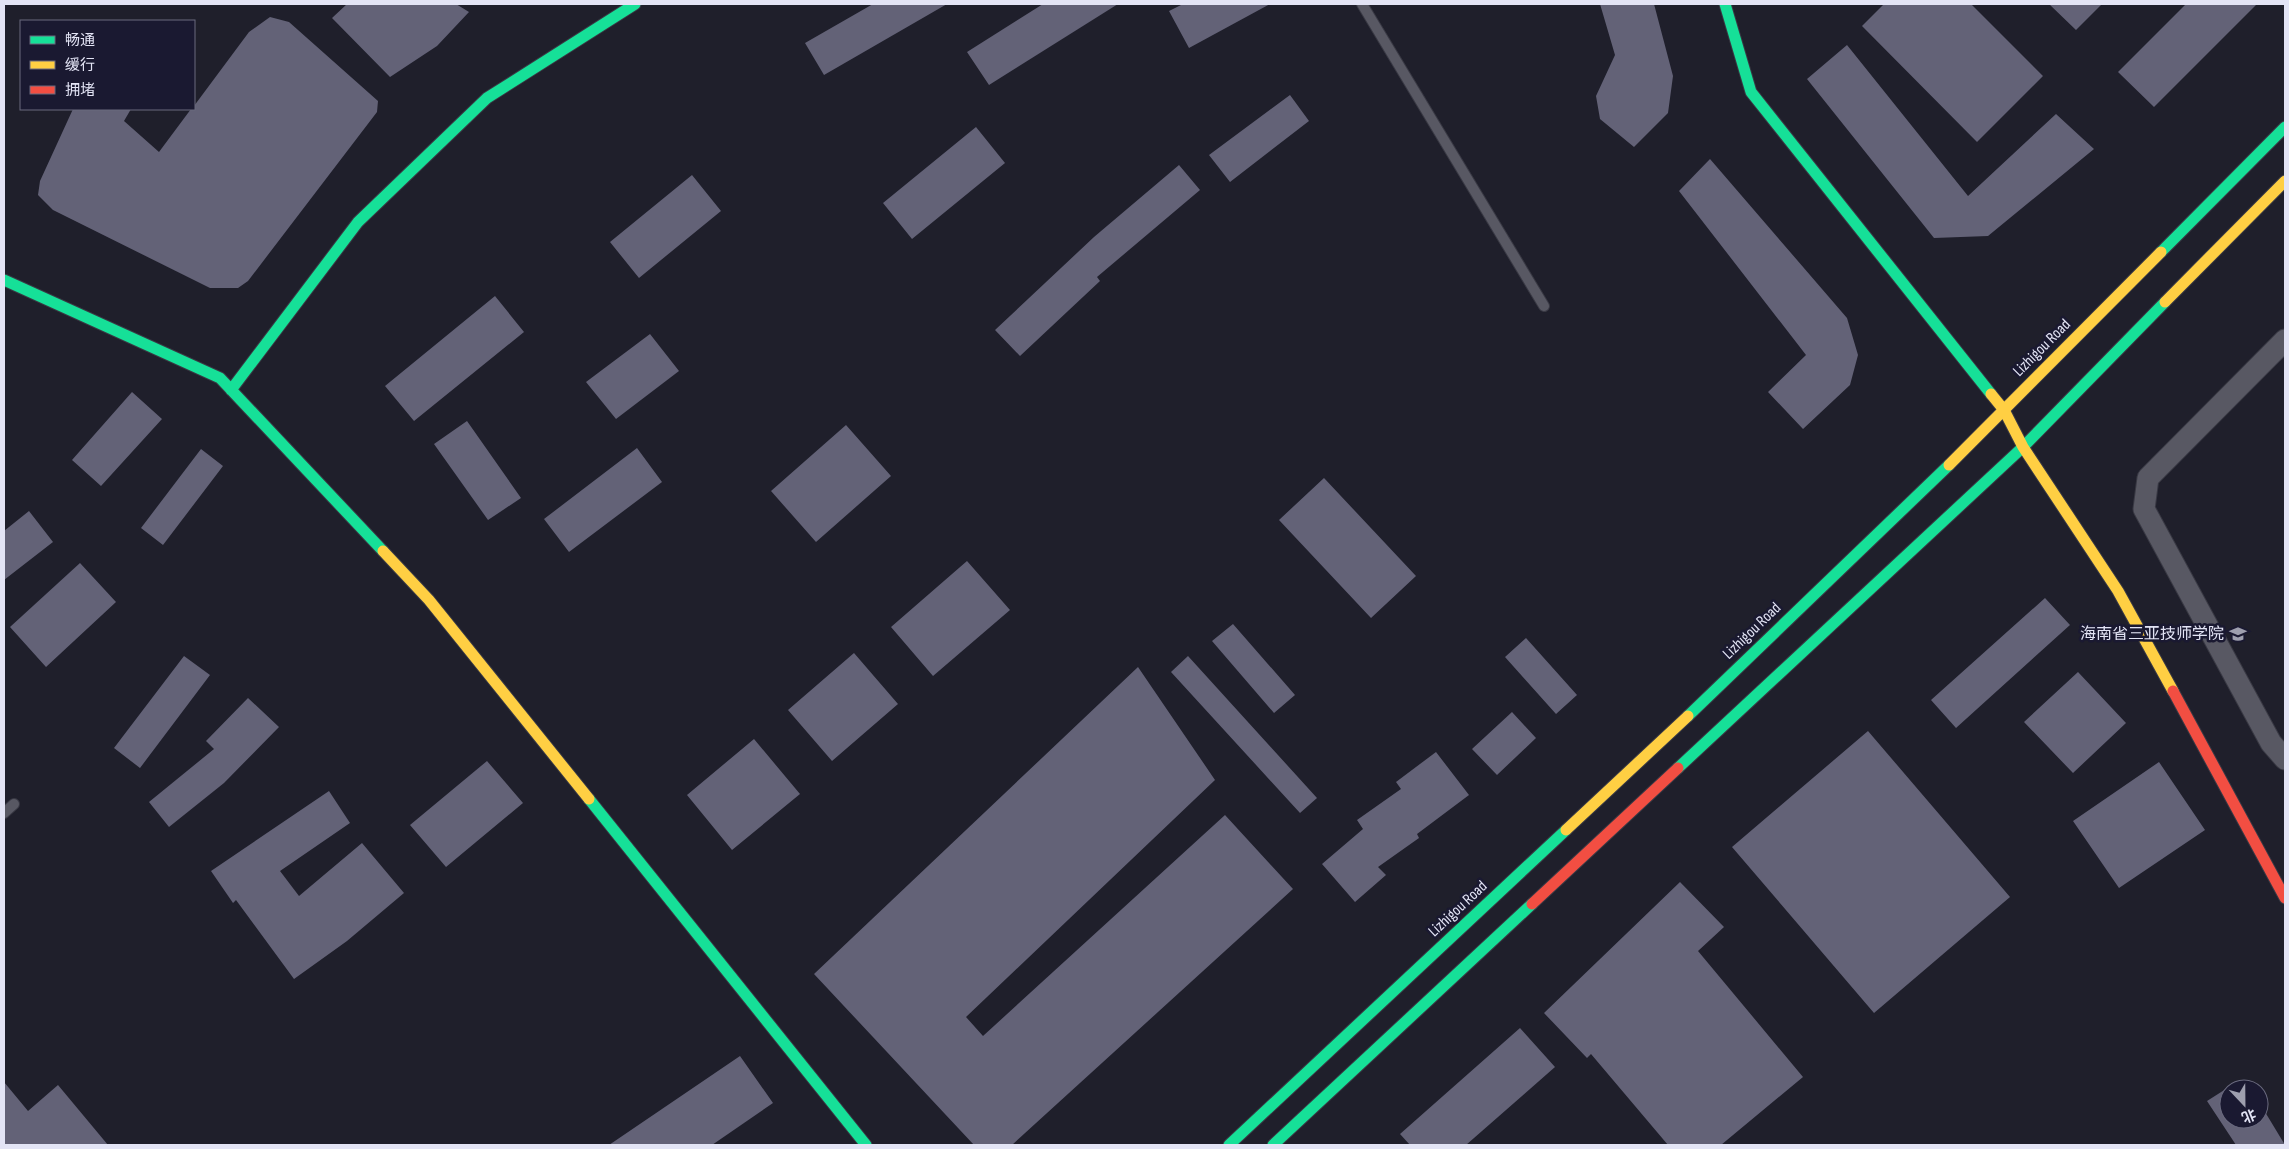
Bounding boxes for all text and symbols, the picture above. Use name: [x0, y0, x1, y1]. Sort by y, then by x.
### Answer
legend: [20, 20, 195, 110]
text: 畅通: [65, 31, 95, 50]
text: 缓行: [65, 56, 95, 75]
text: 拥堵: [65, 81, 95, 100]
street label: Lizhigou Road: [2009, 315, 2075, 381]
street label: Lizhigou Road: [1719, 599, 1785, 663]
school or university icon: 海南省三亚技师学院: [2228, 624, 2248, 644]
place label: 海南省三亚技师学院: [2080, 625, 2224, 644]
street label: Lizhigou Road: [1425, 877, 1491, 941]
north arrow: [2219, 1079, 2269, 1129]
text: 北: [2239, 1105, 2258, 1126]

